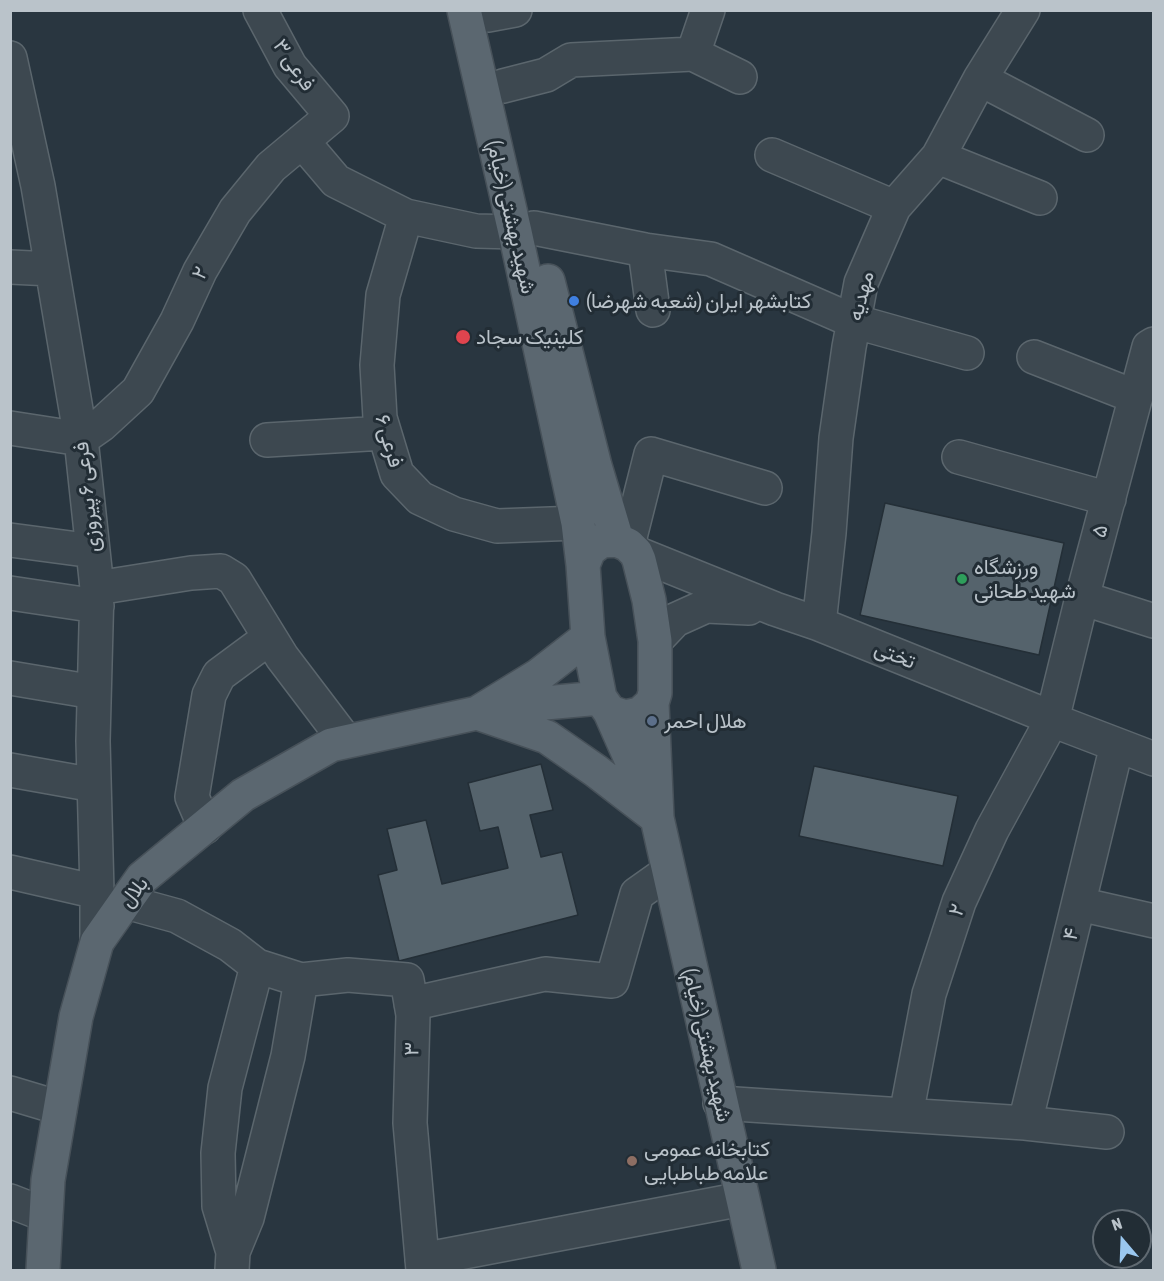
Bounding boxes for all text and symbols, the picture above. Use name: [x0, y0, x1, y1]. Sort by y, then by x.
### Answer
street label: فرعی ۳: [268, 34, 320, 96]
street label: شهید بهشتی (خیام): [481, 138, 541, 296]
street label: ۲: [186, 262, 214, 284]
street label: مهدیه: [842, 268, 880, 324]
place label: کتابشهر ایران (شعبه شهرضا): [586, 288, 811, 314]
marker: کتابشهر ایران (شعبه شهرضا): [567, 294, 581, 308]
place label: کلینیک سجاد: [476, 324, 583, 350]
marker: کلینیک سجاد: [454, 328, 472, 346]
street label: فرعی ۶: [369, 412, 409, 470]
street label: فرعی ۶ پیروزی: [69, 440, 105, 554]
street label: ۵: [1086, 522, 1114, 540]
place label: ورزشگاه شهید طحانی: [974, 554, 1076, 604]
marker: ورزشگاه شهید طحانی: [955, 572, 969, 586]
street label: تختی: [871, 635, 919, 675]
place label: هلال احمر: [664, 708, 747, 734]
marker: هلال احمر: [645, 714, 659, 728]
street label: بلال: [114, 872, 154, 912]
street label: ۲: [943, 901, 971, 919]
street label: ۴: [1057, 925, 1085, 943]
street label: شهید بهشتی (خیام): [677, 966, 737, 1124]
street label: ۳: [399, 1042, 425, 1056]
place label: کتابخانه عمومی علامه طباطبایی: [644, 1136, 770, 1186]
marker: کتابخانه عمومی علامه طباطبایی: [625, 1154, 639, 1168]
north arrow: [1092, 1209, 1152, 1269]
text: N: [1109, 1214, 1124, 1234]

